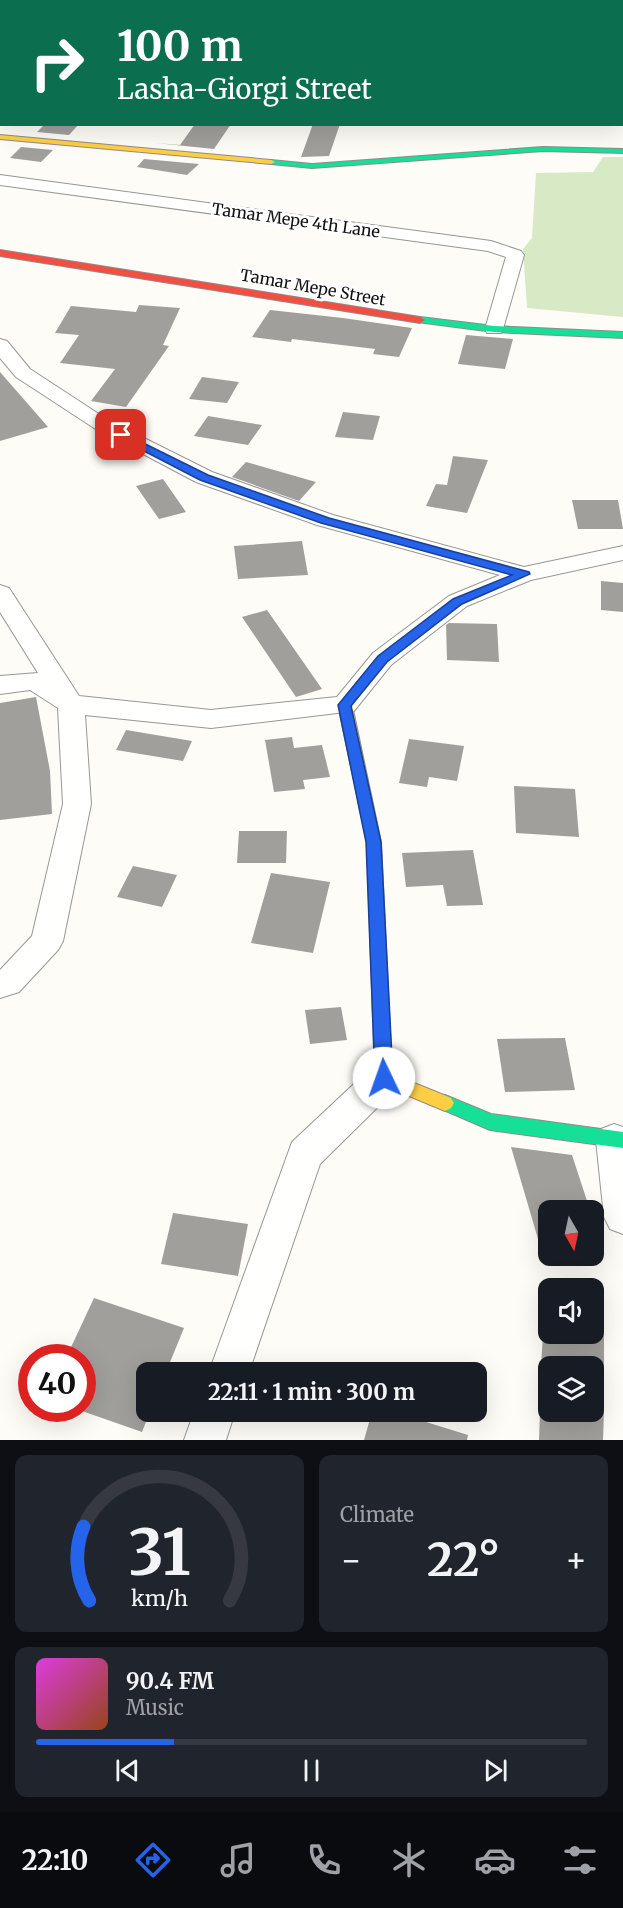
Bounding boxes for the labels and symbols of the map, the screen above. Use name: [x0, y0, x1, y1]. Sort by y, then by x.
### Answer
street label: Tamar Mepe 4th Lane: [211, 198, 381, 242]
street label: Tamar Mepe Street: [239, 264, 388, 310]
pin: [95, 409, 146, 460]
position arrow: [352, 1046, 416, 1110]
north arrow: [538, 1200, 604, 1266]
speed limit sign: 40: [18, 1344, 96, 1422]

